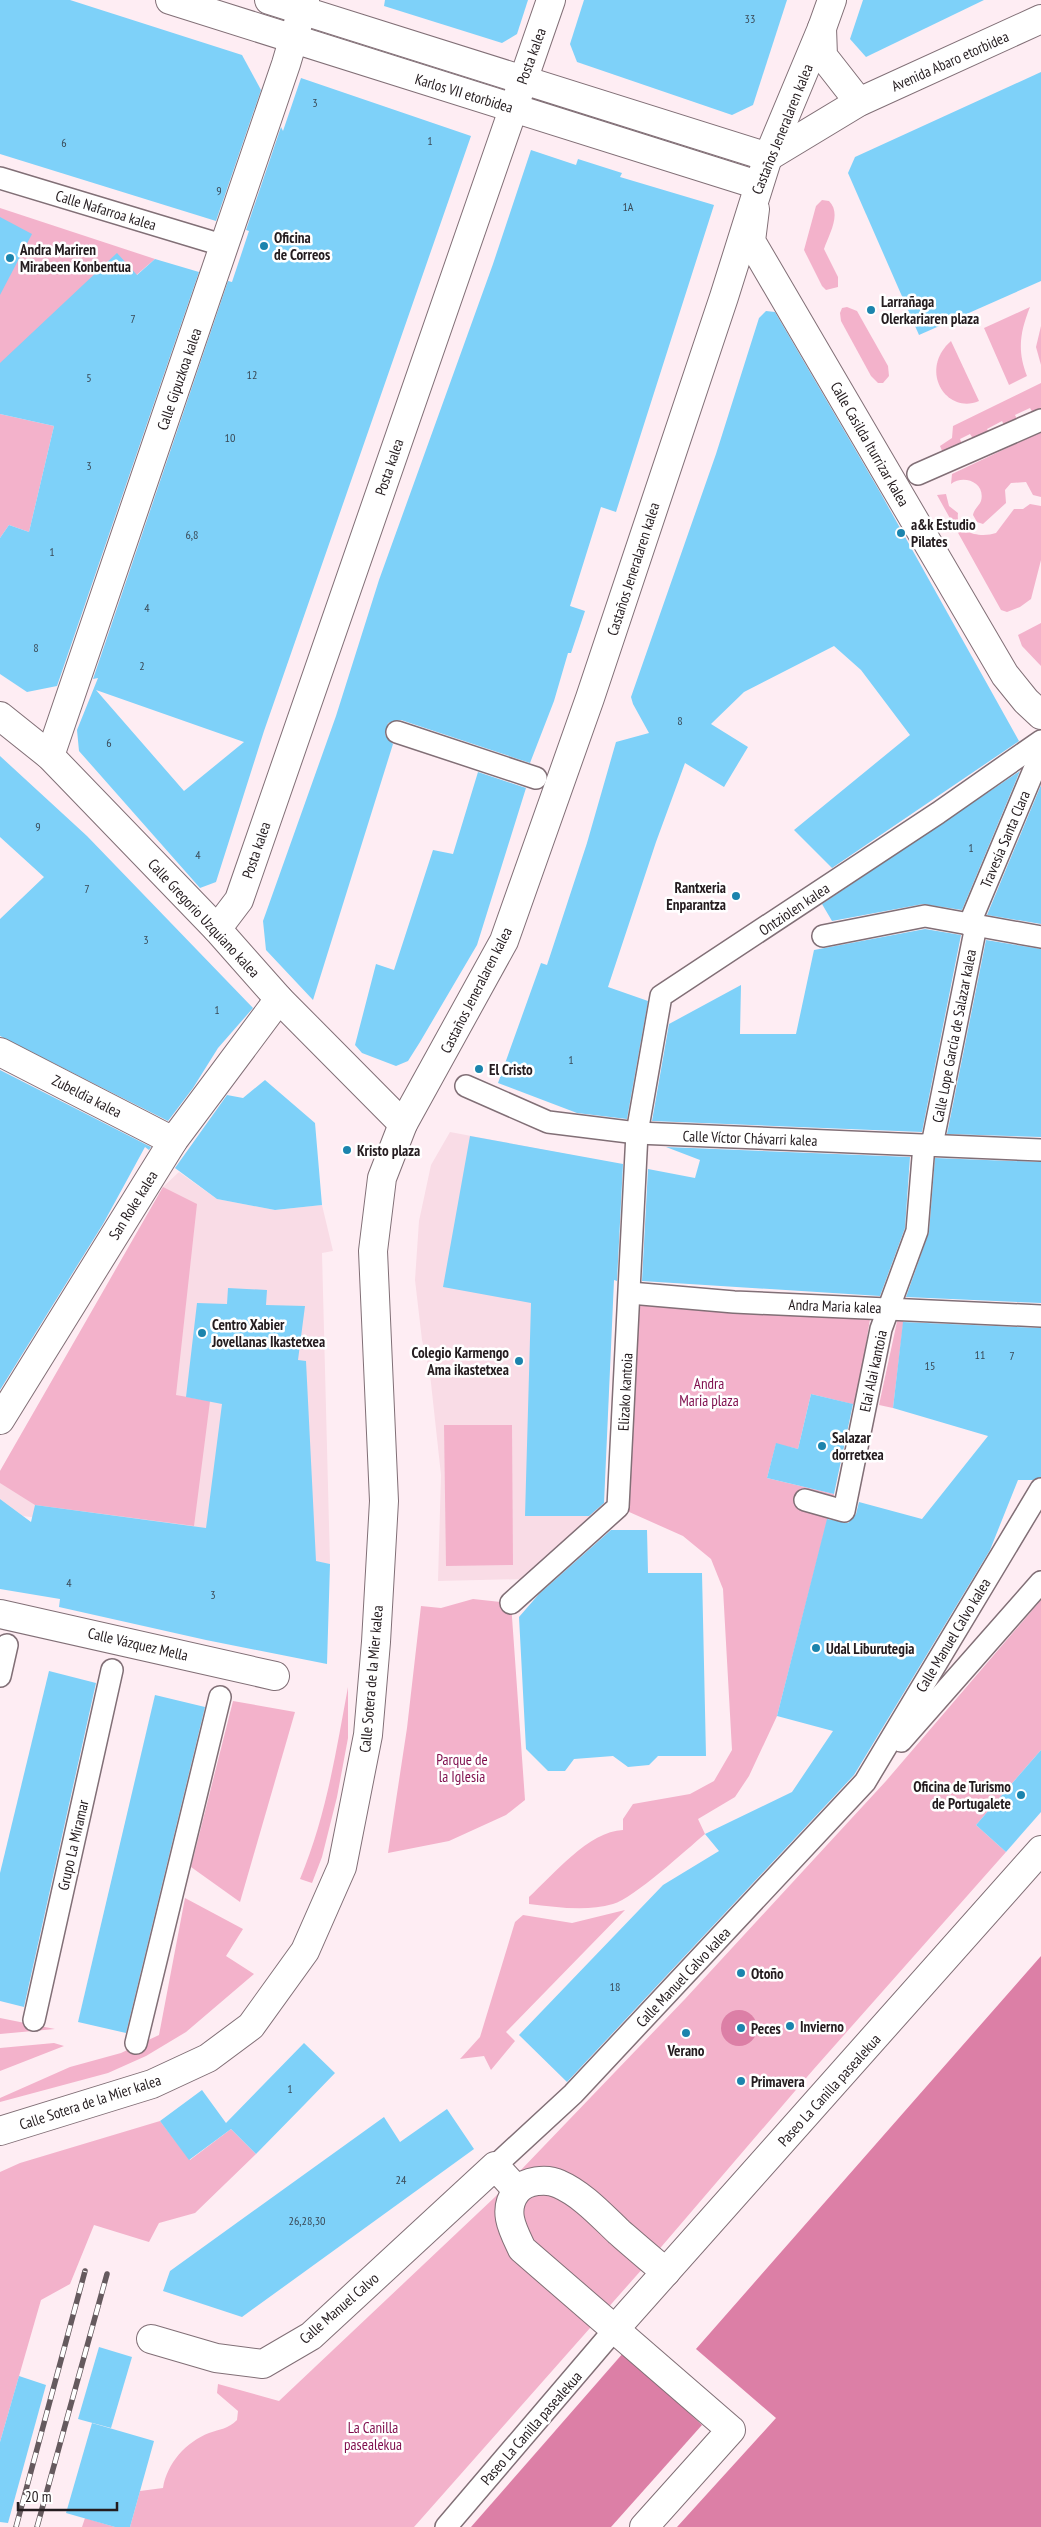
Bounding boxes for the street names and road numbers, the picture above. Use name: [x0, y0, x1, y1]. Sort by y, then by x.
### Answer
street label: Posta kalea: [512, 25, 550, 87]
street label: Avenida Abaro etorbidea: [888, 27, 1012, 95]
street label: Castaños Jeneralaren kalea: [747, 61, 817, 197]
street label: Karlos VII etorbidea: [413, 69, 515, 117]
street label: Calle Nafarroa kalea: [53, 186, 159, 234]
street label: Calle Gipuzkoa kalea: [153, 325, 205, 433]
street label: Calle Casilda Iturrizar kalea: [827, 378, 913, 510]
street label: Posta kalea: [370, 436, 408, 498]
street label: Castaños Jeneralaren kalea: [602, 500, 664, 638]
street label: Travesía Santa Clara: [976, 787, 1034, 891]
street label: Posta kalea: [237, 819, 275, 881]
street label: Calle Gregorio Uzquiano kalea: [144, 855, 264, 981]
street label: Ontziolen kalea: [755, 878, 833, 940]
street label: Castaños Jeneralaren kalea: [436, 924, 516, 1056]
street label: Calle Lope García de Salazar kalea: [928, 948, 980, 1124]
street label: Zubeldia kalea: [49, 1070, 125, 1122]
street label: Calle Víctor Chávarri kalea: [682, 1126, 818, 1150]
street label: San Roke kalea: [104, 1167, 162, 1243]
street label: Andra Maria kalea: [788, 1295, 882, 1317]
street label: Elai Alai kantoia: [855, 1328, 891, 1414]
street label: Elizako kantoia: [613, 1353, 637, 1431]
street label: Calle Manuel Calvo kalea: [911, 1575, 995, 1695]
street label: Calle Sotera de la Mier kalea: [355, 1605, 387, 1753]
street label: Calle Vázquez Mella: [86, 1623, 190, 1665]
street label: Grupo La Miramar: [53, 1797, 93, 1892]
street label: Calle Manuel Calvo kalea: [632, 1923, 734, 2031]
street label: Paseo La Canilla pasealekua: [773, 2030, 885, 2150]
street label: Calle Sotera de la Mier kalea: [17, 2070, 163, 2134]
street label: Calle Manuel Calvo: [295, 2268, 383, 2348]
street label: Paseo La Canilla pasealekua: [476, 2367, 586, 2489]

